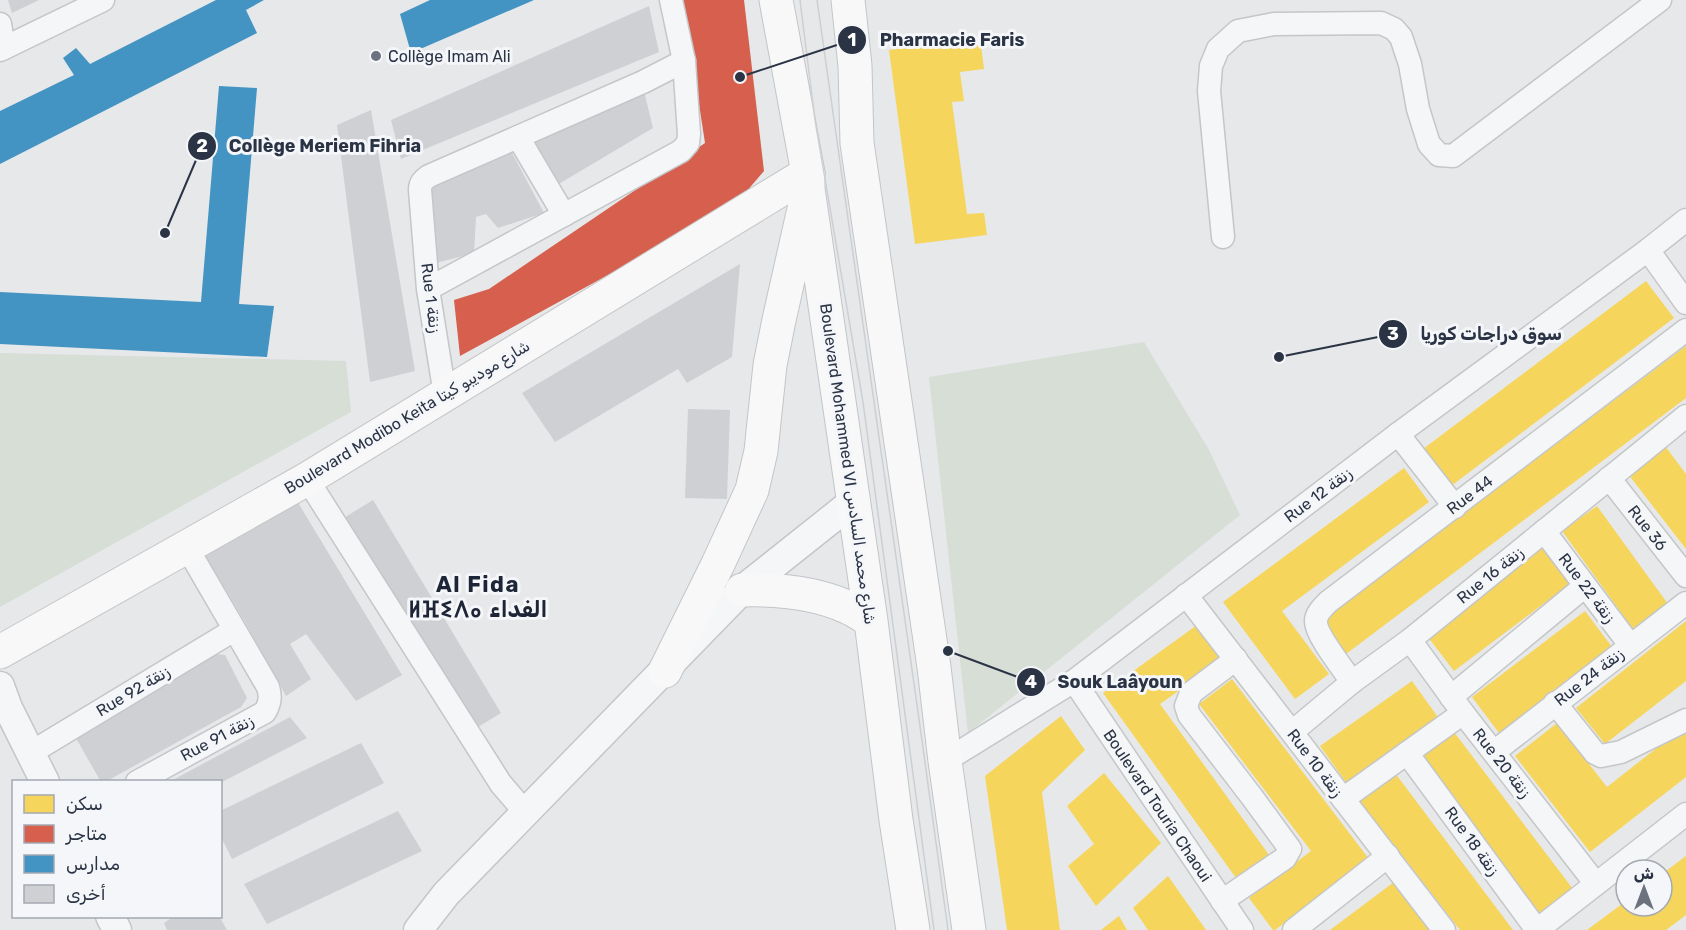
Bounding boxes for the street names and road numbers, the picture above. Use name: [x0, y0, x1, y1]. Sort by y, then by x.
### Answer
street label: Rue 1 زنقة: [416, 262, 445, 334]
street label: Boulevard Mohammed VI شارع محمد السادس: [814, 302, 880, 626]
street label: Boulevard Modibo Keita شارع موديبو كيتا: [281, 336, 534, 500]
street label: Rue 12 زنقة: [1280, 463, 1356, 527]
street label: Rue 44: [1443, 471, 1496, 518]
street label: Rue 36: [1624, 501, 1672, 554]
street label: Rue 16 زنقة: [1453, 542, 1528, 608]
street label: Rue 22 زنقة: [1554, 549, 1619, 627]
street label: Rue 24 زنقة: [1551, 644, 1628, 711]
street label: Rue 92 زنقة: [93, 662, 174, 721]
street label: Rue 91 زنقة: [177, 711, 257, 766]
street label: Rue 20 زنقة: [1468, 724, 1535, 802]
street label: Rue 10 زنقة: [1282, 725, 1347, 801]
street label: Boulevard Touria Chaoui: [1100, 726, 1216, 885]
street label: Rue 18 زنقة: [1440, 803, 1503, 880]

